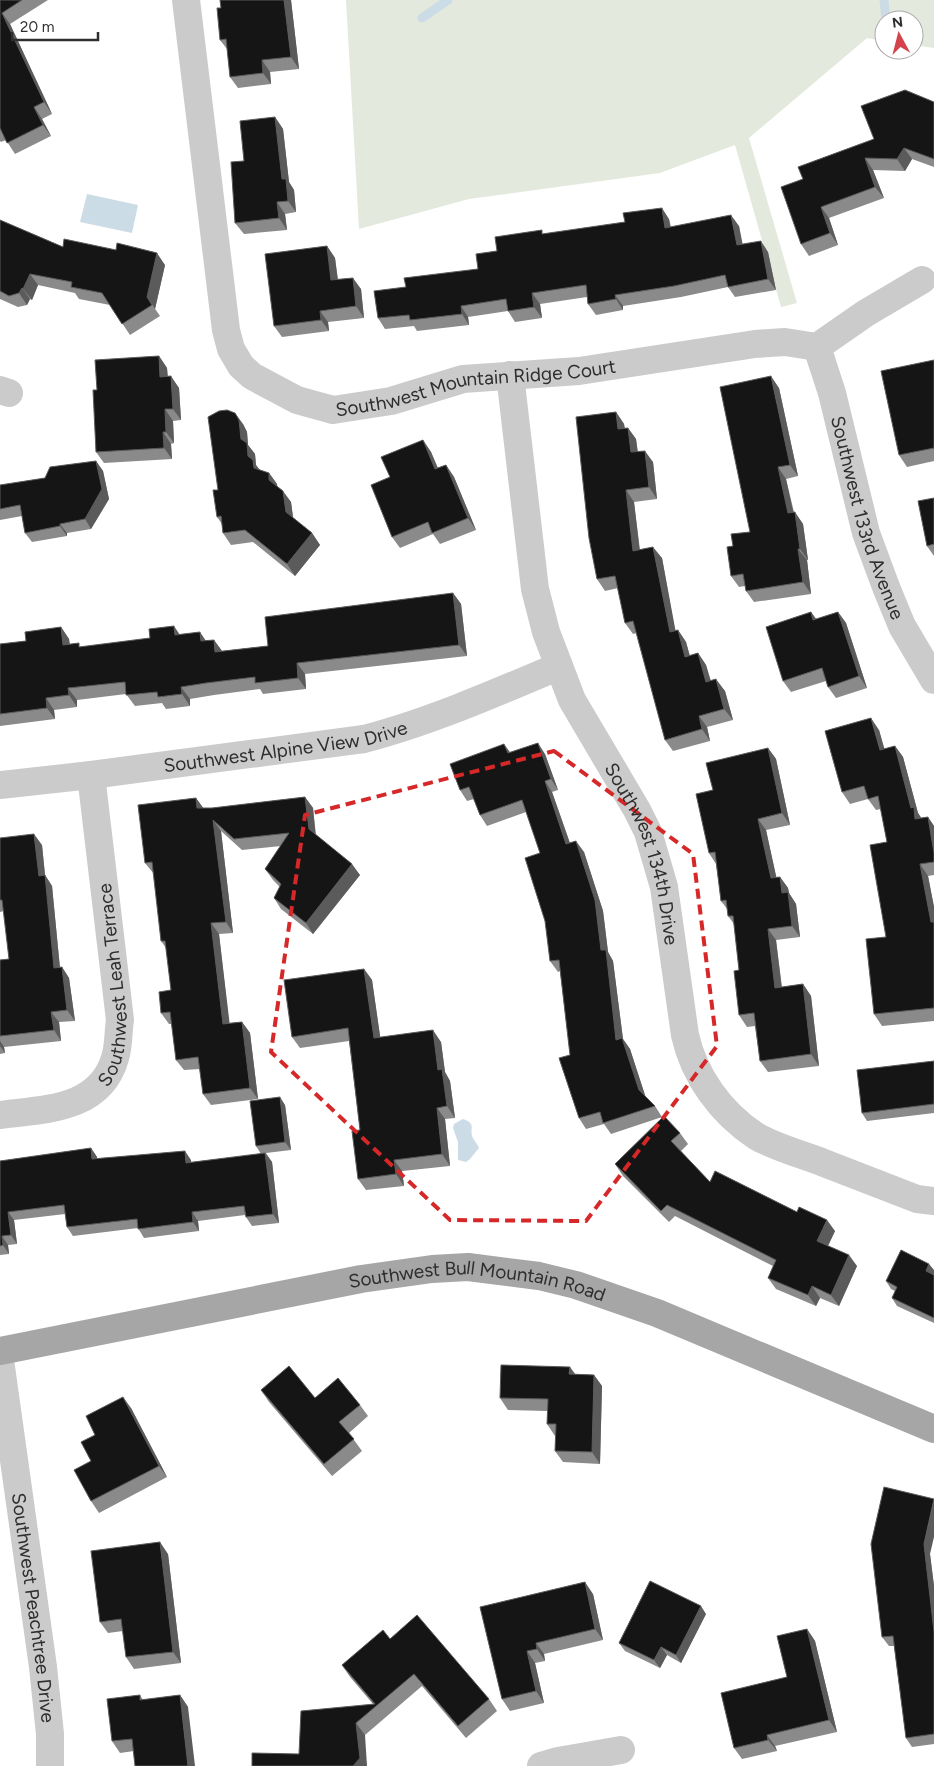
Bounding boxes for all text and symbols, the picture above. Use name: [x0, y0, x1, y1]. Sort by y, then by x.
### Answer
scale bar: [12, 10, 99, 42]
north arrow: [874, 10, 924, 60]
text: N: [891, 13, 904, 32]
text: 20 m: [20, 18, 54, 36]
street label: Southwest Mountain Ridge Court: [334, 354, 617, 421]
street label: Southwest 133rd Avenue: [826, 413, 910, 623]
street label: Southwest Alpine View Drive: [162, 715, 410, 777]
street label: Southwest 134th Drive: [600, 758, 684, 946]
street label: Southwest Leah Terrace: [92, 882, 132, 1091]
street label: Southwest Bull Mountain Road: [346, 1255, 609, 1306]
street label: Southwest Peachtree Drive: [7, 1491, 60, 1724]

